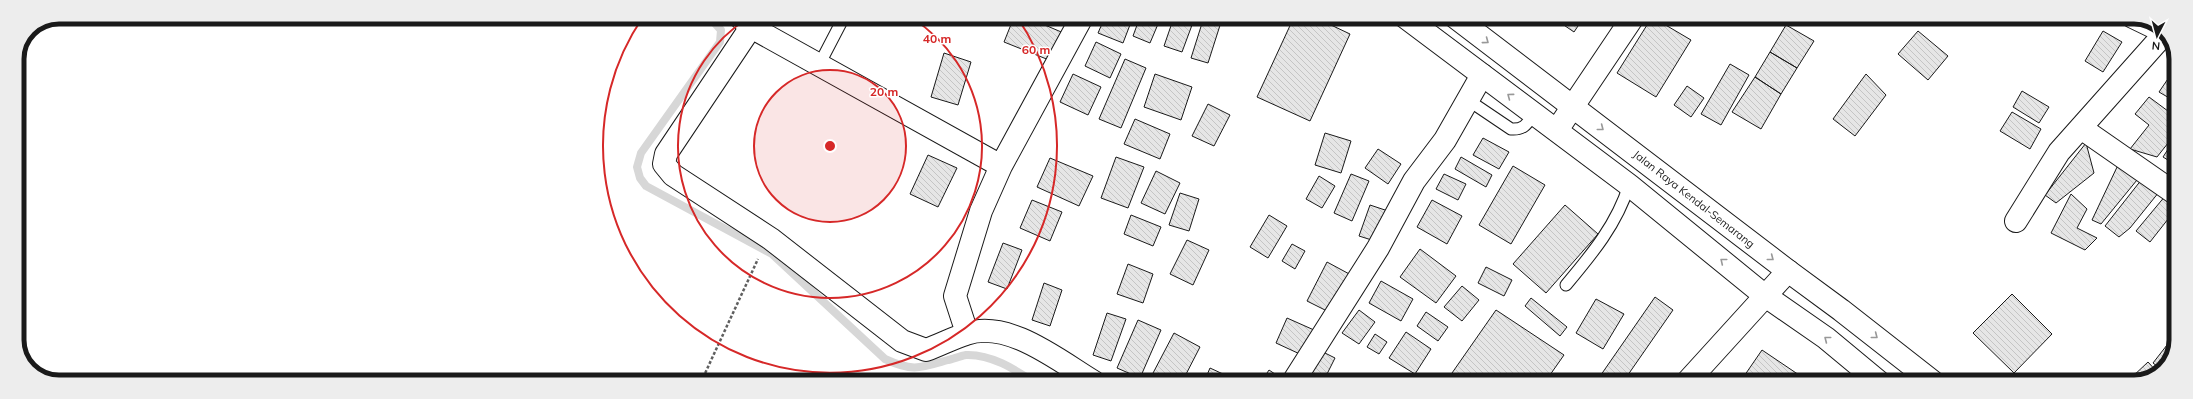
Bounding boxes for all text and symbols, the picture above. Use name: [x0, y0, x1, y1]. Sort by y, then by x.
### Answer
north arrow: [2137, 16, 2177, 56]
text: 40 m: [923, 31, 951, 46]
one-way arrow: [1482, 36, 1489, 43]
text: N: [2151, 39, 2161, 53]
text: 60 m: [1022, 42, 1050, 57]
text: 20 m: [870, 84, 898, 99]
one-way arrow: [1507, 94, 1514, 101]
one-way arrow: [1597, 123, 1604, 130]
centre of rings: [823, 139, 837, 153]
street label: Jalan Raya Kendal-Semarang: [1630, 147, 1758, 251]
one-way arrow: [1766, 253, 1773, 260]
one-way arrow: [1720, 259, 1728, 266]
one-way arrow: [1870, 331, 1877, 338]
one-way arrow: [1824, 337, 1831, 344]

